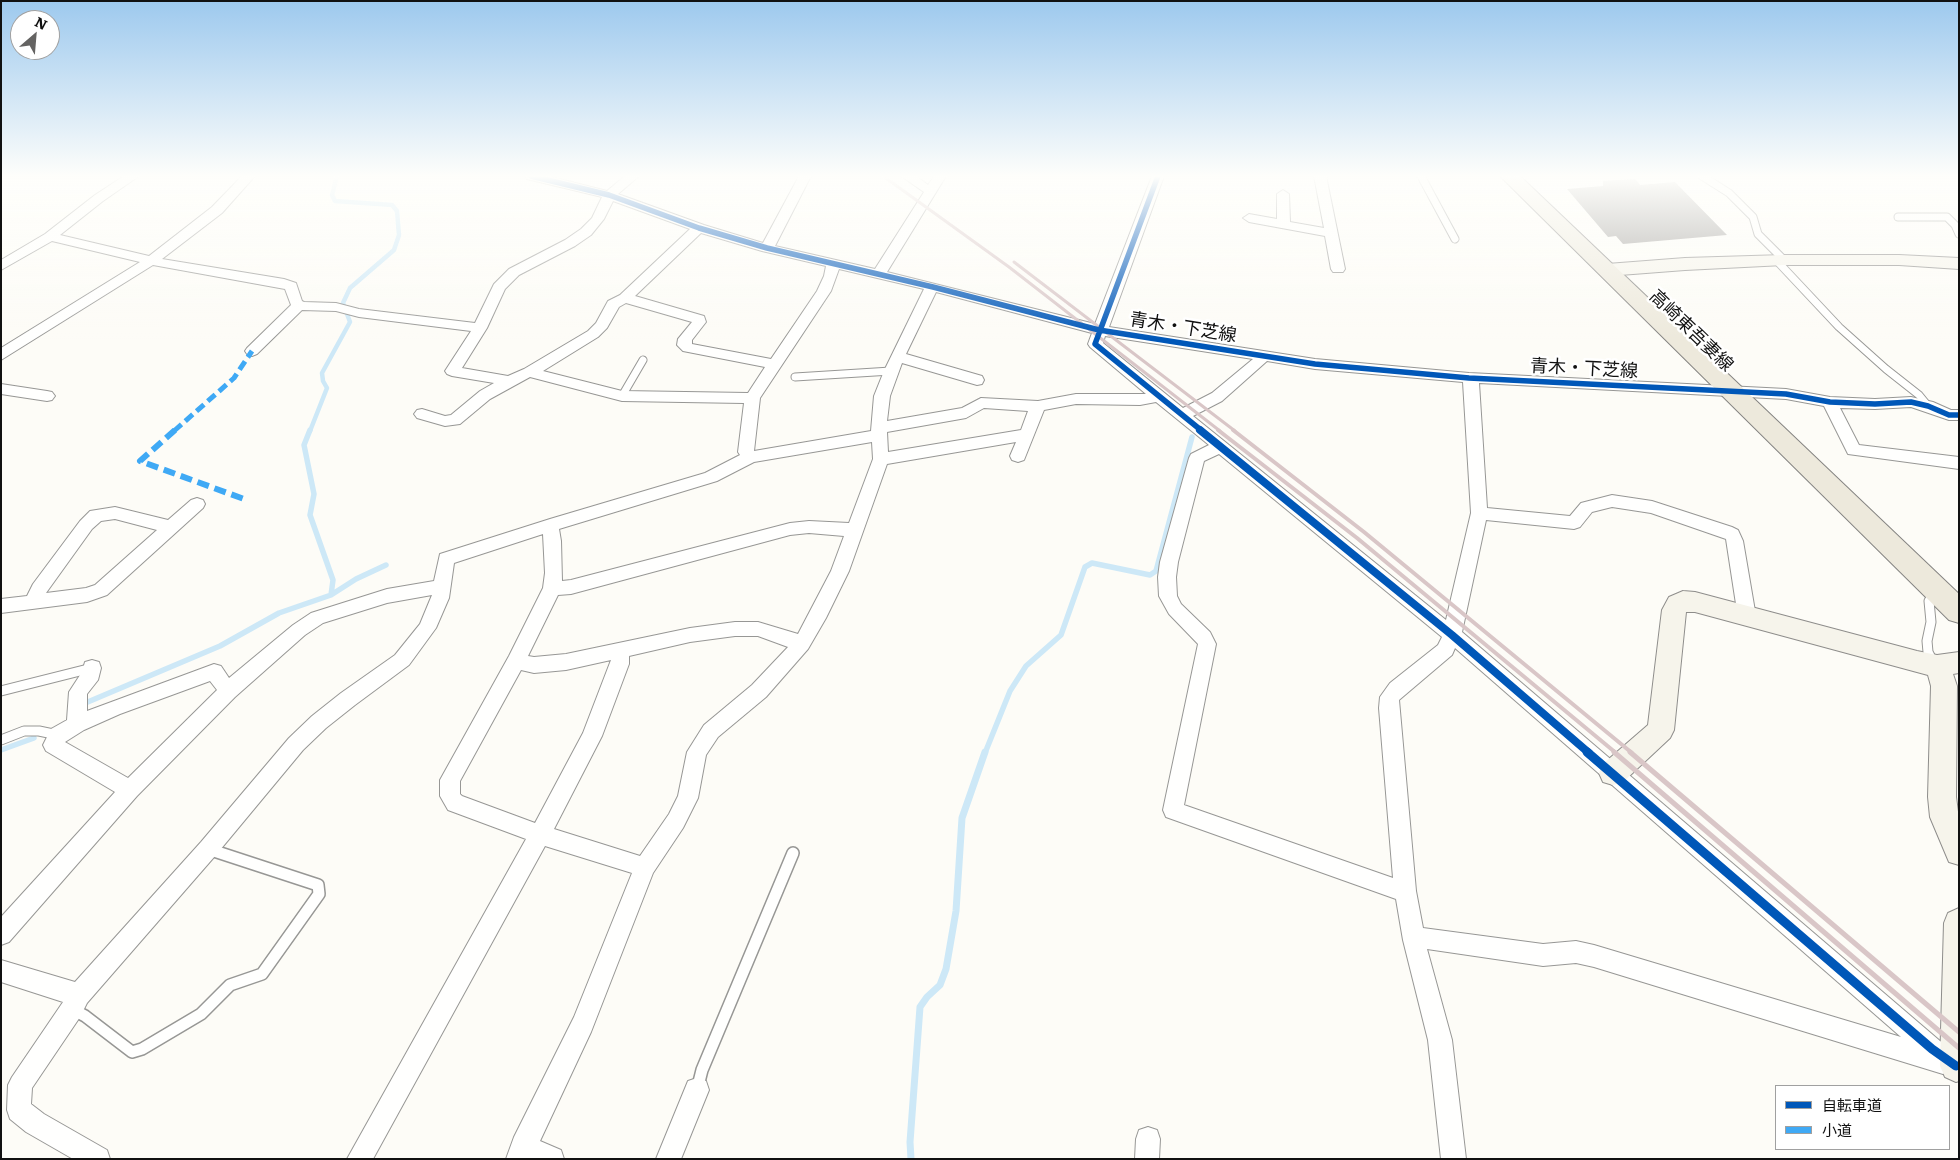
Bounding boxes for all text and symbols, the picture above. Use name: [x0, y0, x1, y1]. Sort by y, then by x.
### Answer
north arrow: [10, 10, 60, 60]
text: N: [32, 11, 51, 34]
street label: 高崎東吾妻線: [1645, 286, 1737, 376]
street label: 青木・下芝線: [1128, 309, 1238, 347]
street label: 青木・下芝線: [1530, 355, 1638, 383]
legend: [1775, 1085, 1950, 1150]
text: 自転車道: [1822, 1093, 1882, 1116]
text: 小道: [1822, 1118, 1852, 1141]

